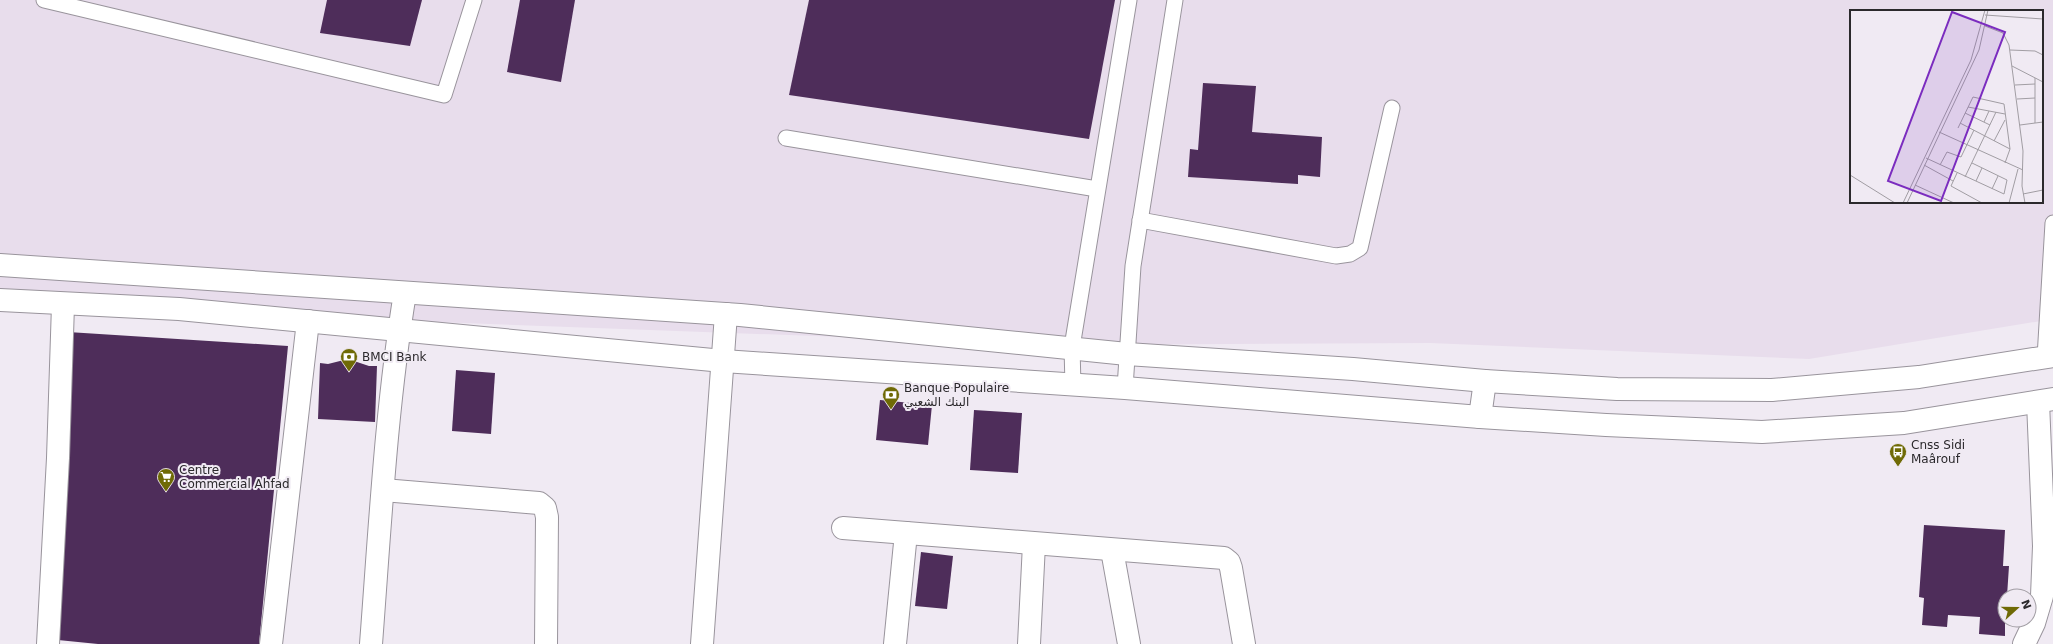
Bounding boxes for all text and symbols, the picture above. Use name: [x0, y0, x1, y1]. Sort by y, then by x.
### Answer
inset map: [1850, 10, 2043, 203]
bank icon: BMCI Bank: [339, 347, 359, 372]
place label: BMCI Bank: [362, 350, 427, 364]
place label: Banque Populaire البنك الشعبي: [904, 381, 1009, 409]
bank icon: Banque Populaire البنك الشعبي: [881, 385, 901, 410]
place label: Cnss Sidi Maârouf: [1911, 438, 1965, 466]
bus stop icon: Cnss Sidi Maârouf: [1888, 442, 1908, 467]
place label: Centre Commercial Ahfad: [179, 463, 290, 491]
supermarket icon: Centre Commercial Ahfad: [156, 467, 176, 492]
north arrow: [1997, 588, 2037, 628]
text: N: [2018, 598, 2034, 611]

